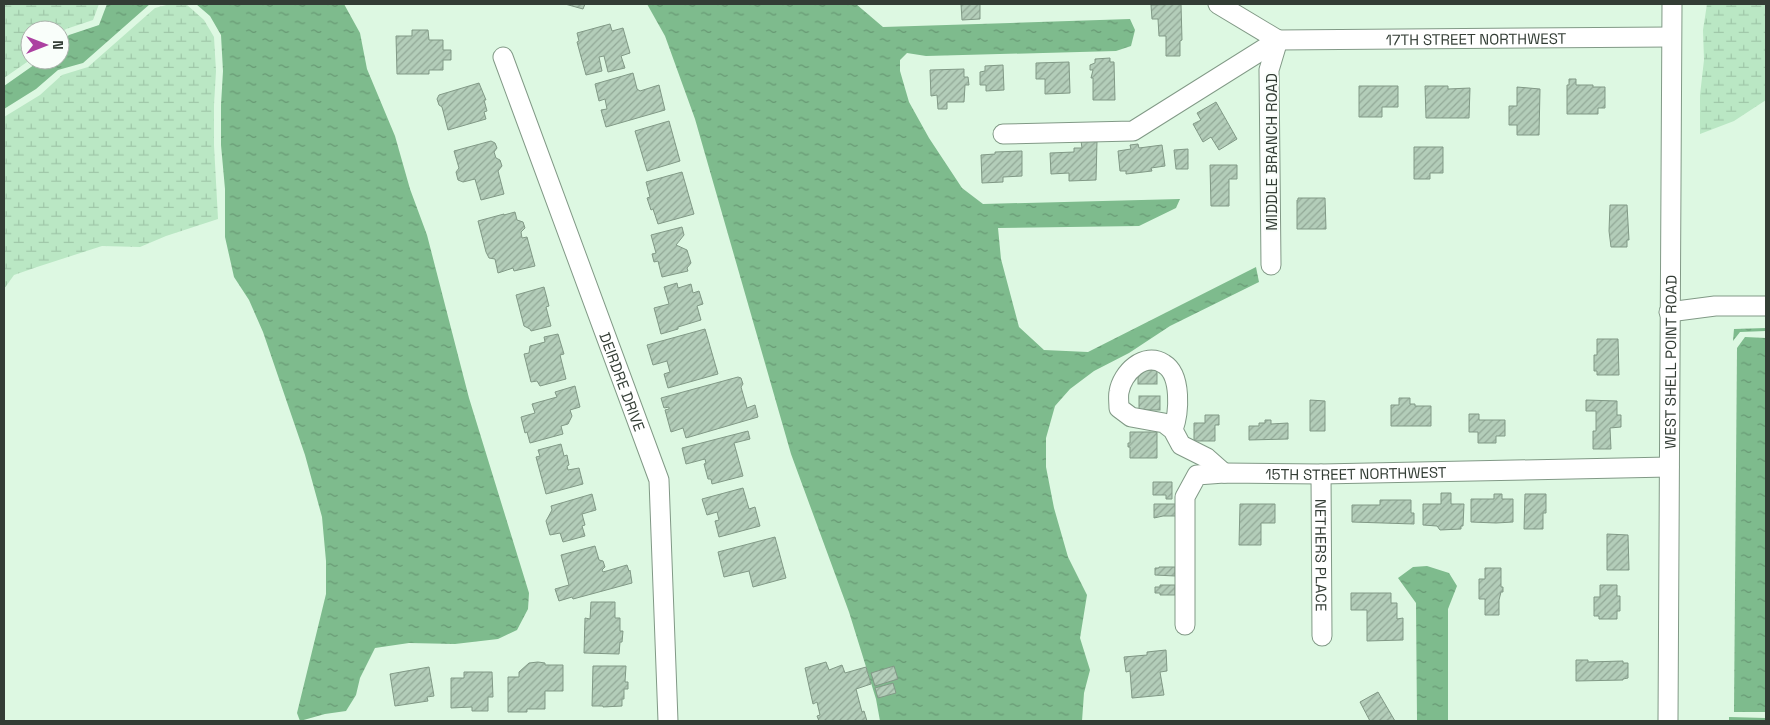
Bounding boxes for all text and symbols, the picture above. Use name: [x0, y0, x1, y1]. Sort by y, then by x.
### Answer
north arrow: [20, 20, 70, 70]
street label: 17TH STREET NORTHWEST: [1386, 28, 1567, 49]
text: N: [49, 40, 67, 50]
street label: MIDDLE BRANCH ROAD: [1262, 73, 1281, 231]
street label: WEST SHELL POINT ROAD: [1660, 275, 1680, 449]
street label: DEIRDRE DRIVE: [596, 329, 650, 434]
street label: 15TH STREET NORTHWEST: [1265, 462, 1447, 484]
street label: NETHERS PLACE: [1312, 499, 1331, 611]

